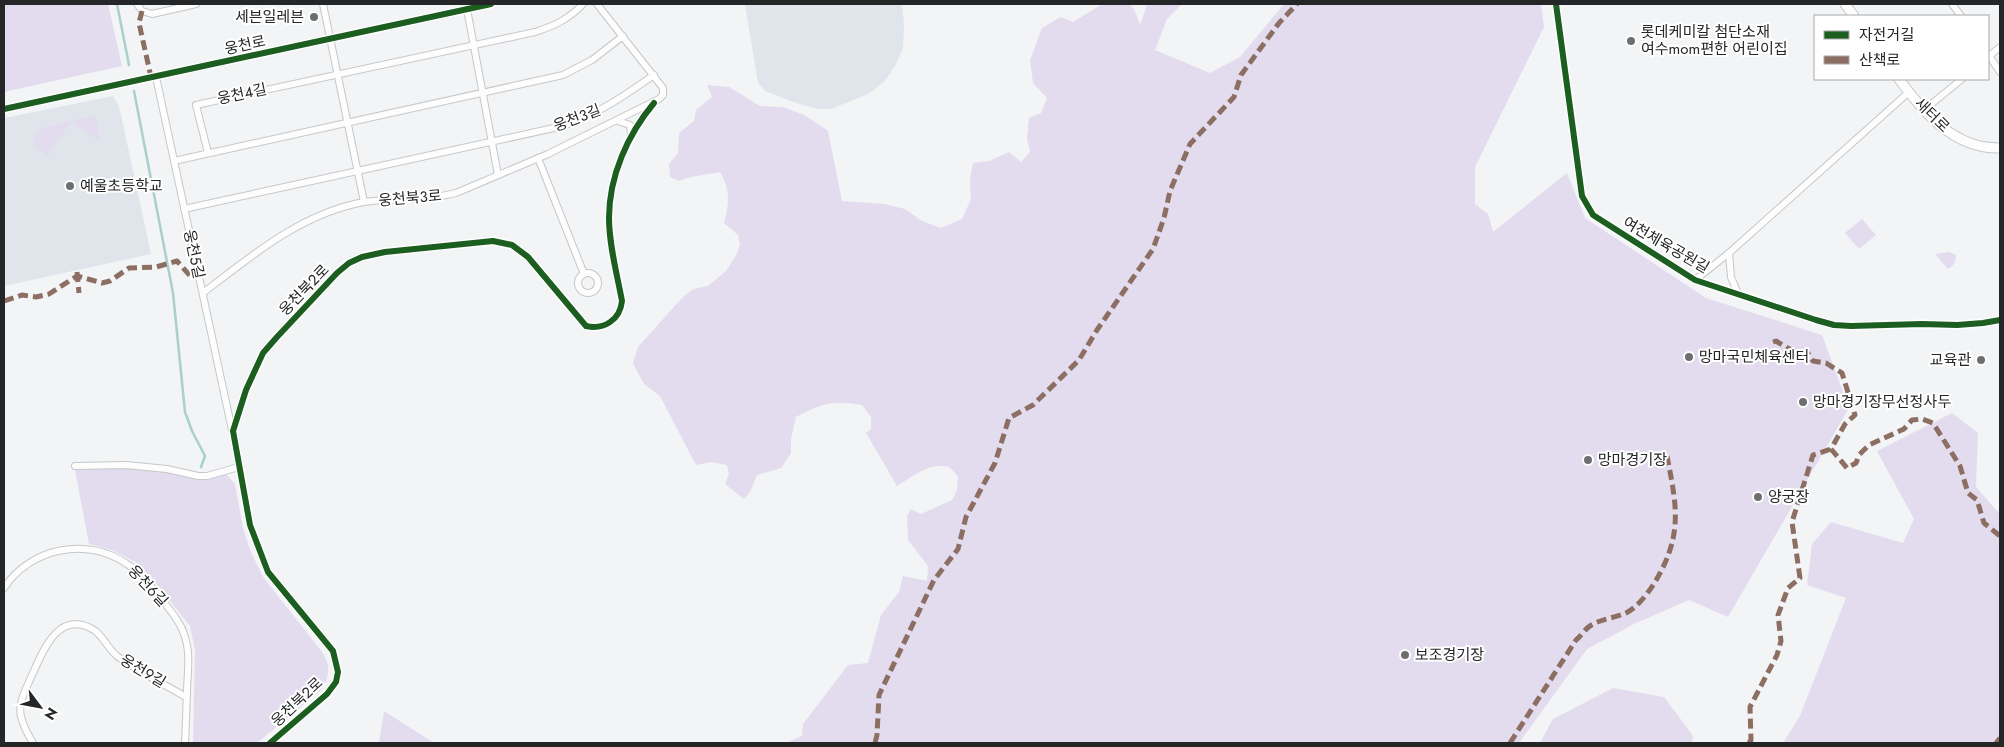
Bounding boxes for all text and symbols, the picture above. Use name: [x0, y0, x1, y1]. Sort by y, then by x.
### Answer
place label: 세븐일레븐: [235, 6, 304, 28]
marker: 세븐일레븐: [308, 11, 320, 23]
legend: [1814, 15, 1989, 80]
place label: 롯데케미칼 첨단소재 여수mom편한 어린이집: [1641, 21, 1788, 60]
text: 자전거길: [1859, 24, 1914, 46]
street label: 웅천로: [222, 30, 268, 60]
marker: 롯데케미칼 첨단소재 여수mom편한 어린이집: [1625, 35, 1637, 47]
text: 산책로: [1859, 49, 1900, 71]
street label: 웅천4길: [215, 78, 269, 110]
street label: 새터로: [1909, 93, 1955, 137]
street label: 웅천3길: [550, 99, 604, 137]
place label: 예울초등학교: [80, 175, 163, 197]
marker: 예울초등학교: [64, 180, 76, 192]
street label: 웅천북3로: [377, 184, 443, 212]
street label: 여천체육공원길: [1619, 211, 1713, 279]
street label: 웅천5길: [178, 227, 210, 281]
street label: 웅천북2로: [274, 259, 334, 321]
place label: 망마국민체육센터: [1699, 346, 1809, 368]
place label: 교육관: [1930, 349, 1971, 371]
marker: 망마국민체육센터: [1683, 351, 1695, 363]
marker: 교육관: [1975, 354, 1987, 366]
place label: 망마경기장무선정사두: [1813, 391, 1951, 413]
marker: 망마경기장무선정사두: [1797, 396, 1809, 408]
place label: 망마경기장: [1598, 449, 1667, 471]
marker: 망마경기장: [1582, 454, 1594, 466]
place label: 양궁장: [1768, 486, 1810, 508]
marker: 양궁장: [1752, 491, 1764, 503]
street label: 웅천6길: [123, 560, 173, 612]
place label: 보조경기장: [1415, 644, 1484, 666]
street label: 웅천9길: [116, 649, 170, 693]
marker: 보조경기장: [1399, 649, 1411, 661]
street label: 웅천북2로: [266, 672, 328, 732]
north arrow: [15, 682, 65, 732]
text: N: [40, 704, 62, 724]

